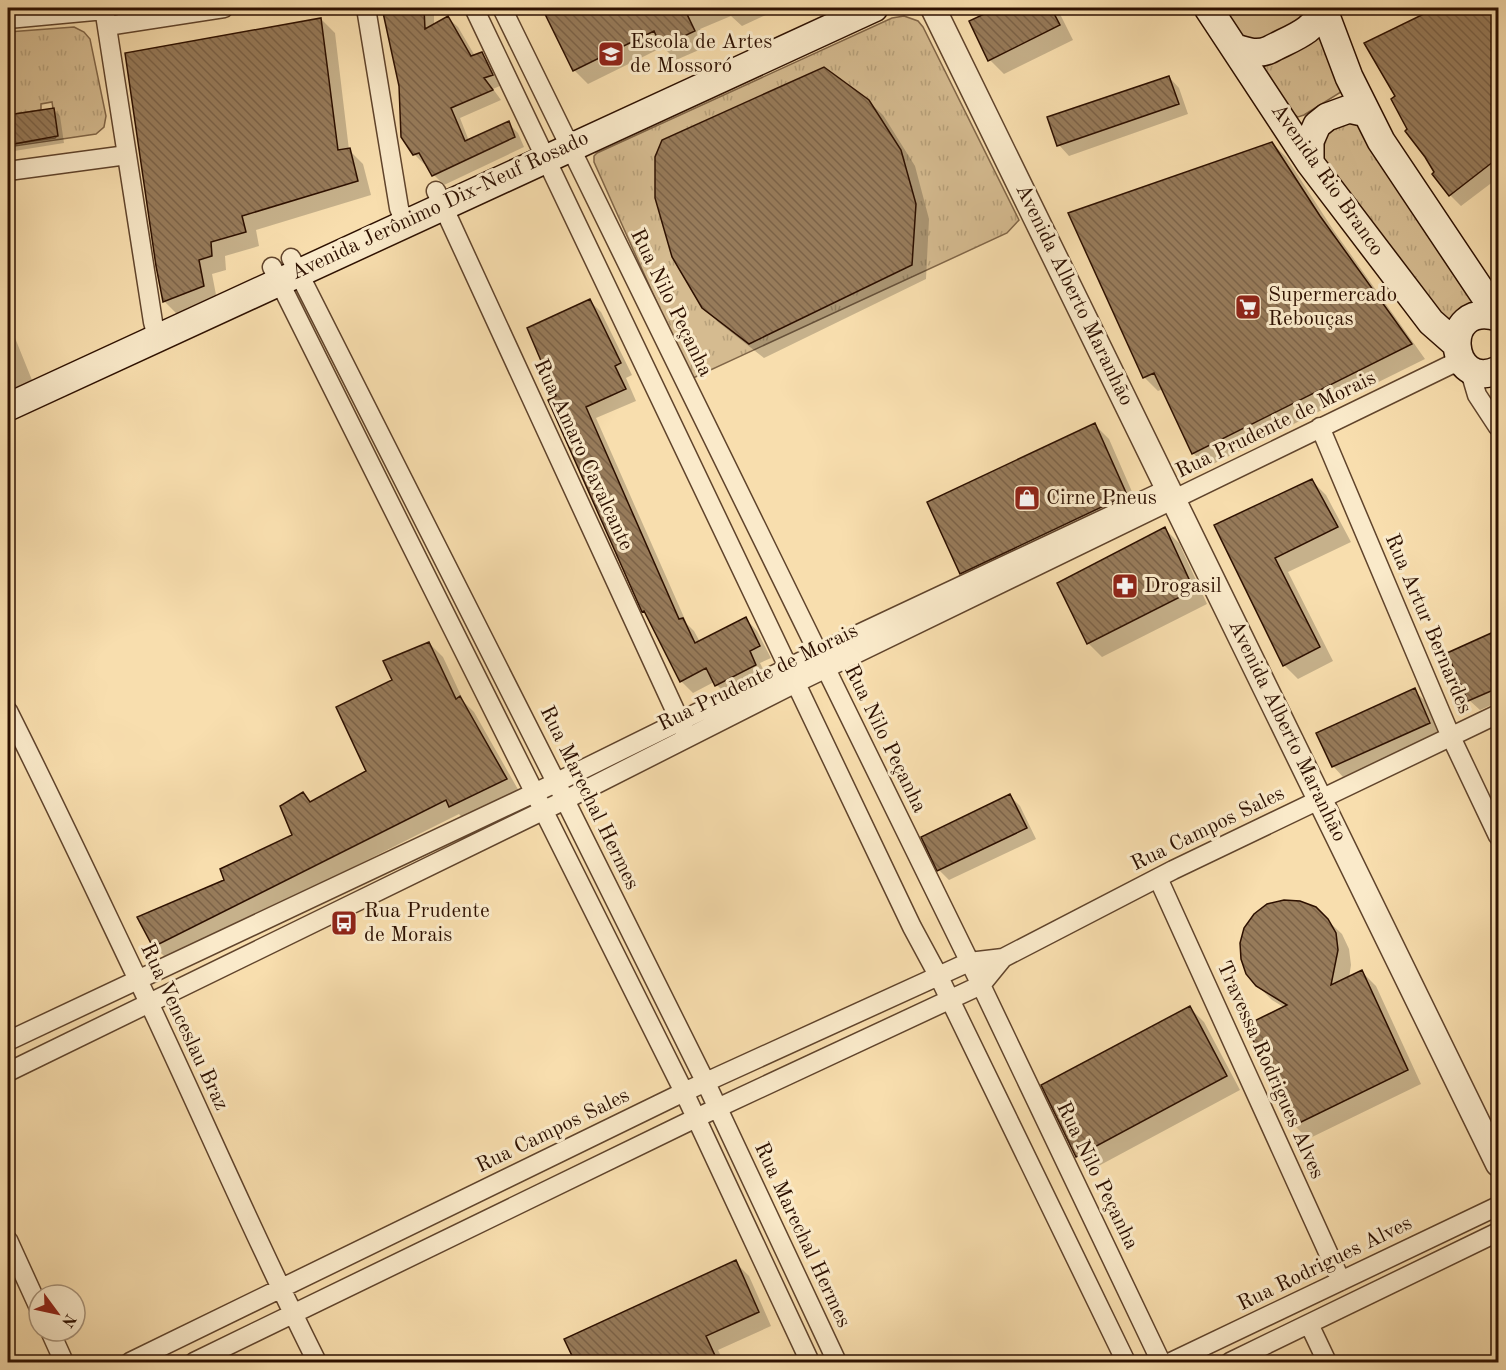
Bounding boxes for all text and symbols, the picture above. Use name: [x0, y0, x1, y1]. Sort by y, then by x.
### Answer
place label: Escola de Artes de Mossoró: [630, 32, 772, 77]
school or university icon: Escola de Artes de Mossoró: [596, 39, 626, 69]
street label: Avenida Rio Branco: [1267, 100, 1387, 260]
street label: Avenida Jerônimo Dix-Neuf Rosado: [288, 128, 592, 284]
street label: Avenida Alberto Maranhão: [1011, 181, 1137, 409]
street label: Rua Nilo Peçanha: [626, 226, 716, 380]
place label: Supermercado Rebouças: [1268, 285, 1397, 330]
supermarket icon: Supermercado Rebouças: [1233, 292, 1263, 322]
street label: Rua Amaro Cavalcante: [529, 356, 637, 554]
street label: Rua Prudente de Morais: [1173, 367, 1379, 483]
shop icon: Cirne Pneus: [1012, 483, 1042, 513]
place label: Cirne Pneus: [1046, 488, 1157, 509]
street label: Rua Artur Bernardes: [1381, 531, 1475, 717]
pharmacy icon: Drogasil: [1110, 571, 1140, 601]
place label: Drogasil: [1144, 576, 1222, 597]
street label: Avenida Alberto Maranhão: [1224, 617, 1350, 845]
street label: Rua Prudente de Morais: [655, 620, 861, 736]
street label: Rua Nilo Peçanha: [840, 662, 930, 816]
street label: Rua Marechal Hermes: [535, 703, 643, 893]
street label: Rua Campos Sales: [1128, 783, 1288, 875]
place label: Rua Prudente de Morais: [364, 901, 490, 946]
bus stop icon: Rua Prudente de Morais: [329, 908, 359, 938]
street label: Rua Venceslau Braz: [136, 940, 232, 1114]
street label: Travessa Rodrigues Alves: [1212, 958, 1328, 1182]
street label: Rua Campos Sales: [473, 1085, 633, 1177]
street label: Rua Nilo Peçanha: [1052, 1099, 1142, 1253]
street label: Rua Marechal Hermes: [750, 1139, 854, 1331]
street label: Rua Rodrigues Alves: [1235, 1213, 1415, 1315]
north arrow: [27, 1283, 87, 1343]
text: N: [57, 1311, 78, 1330]

